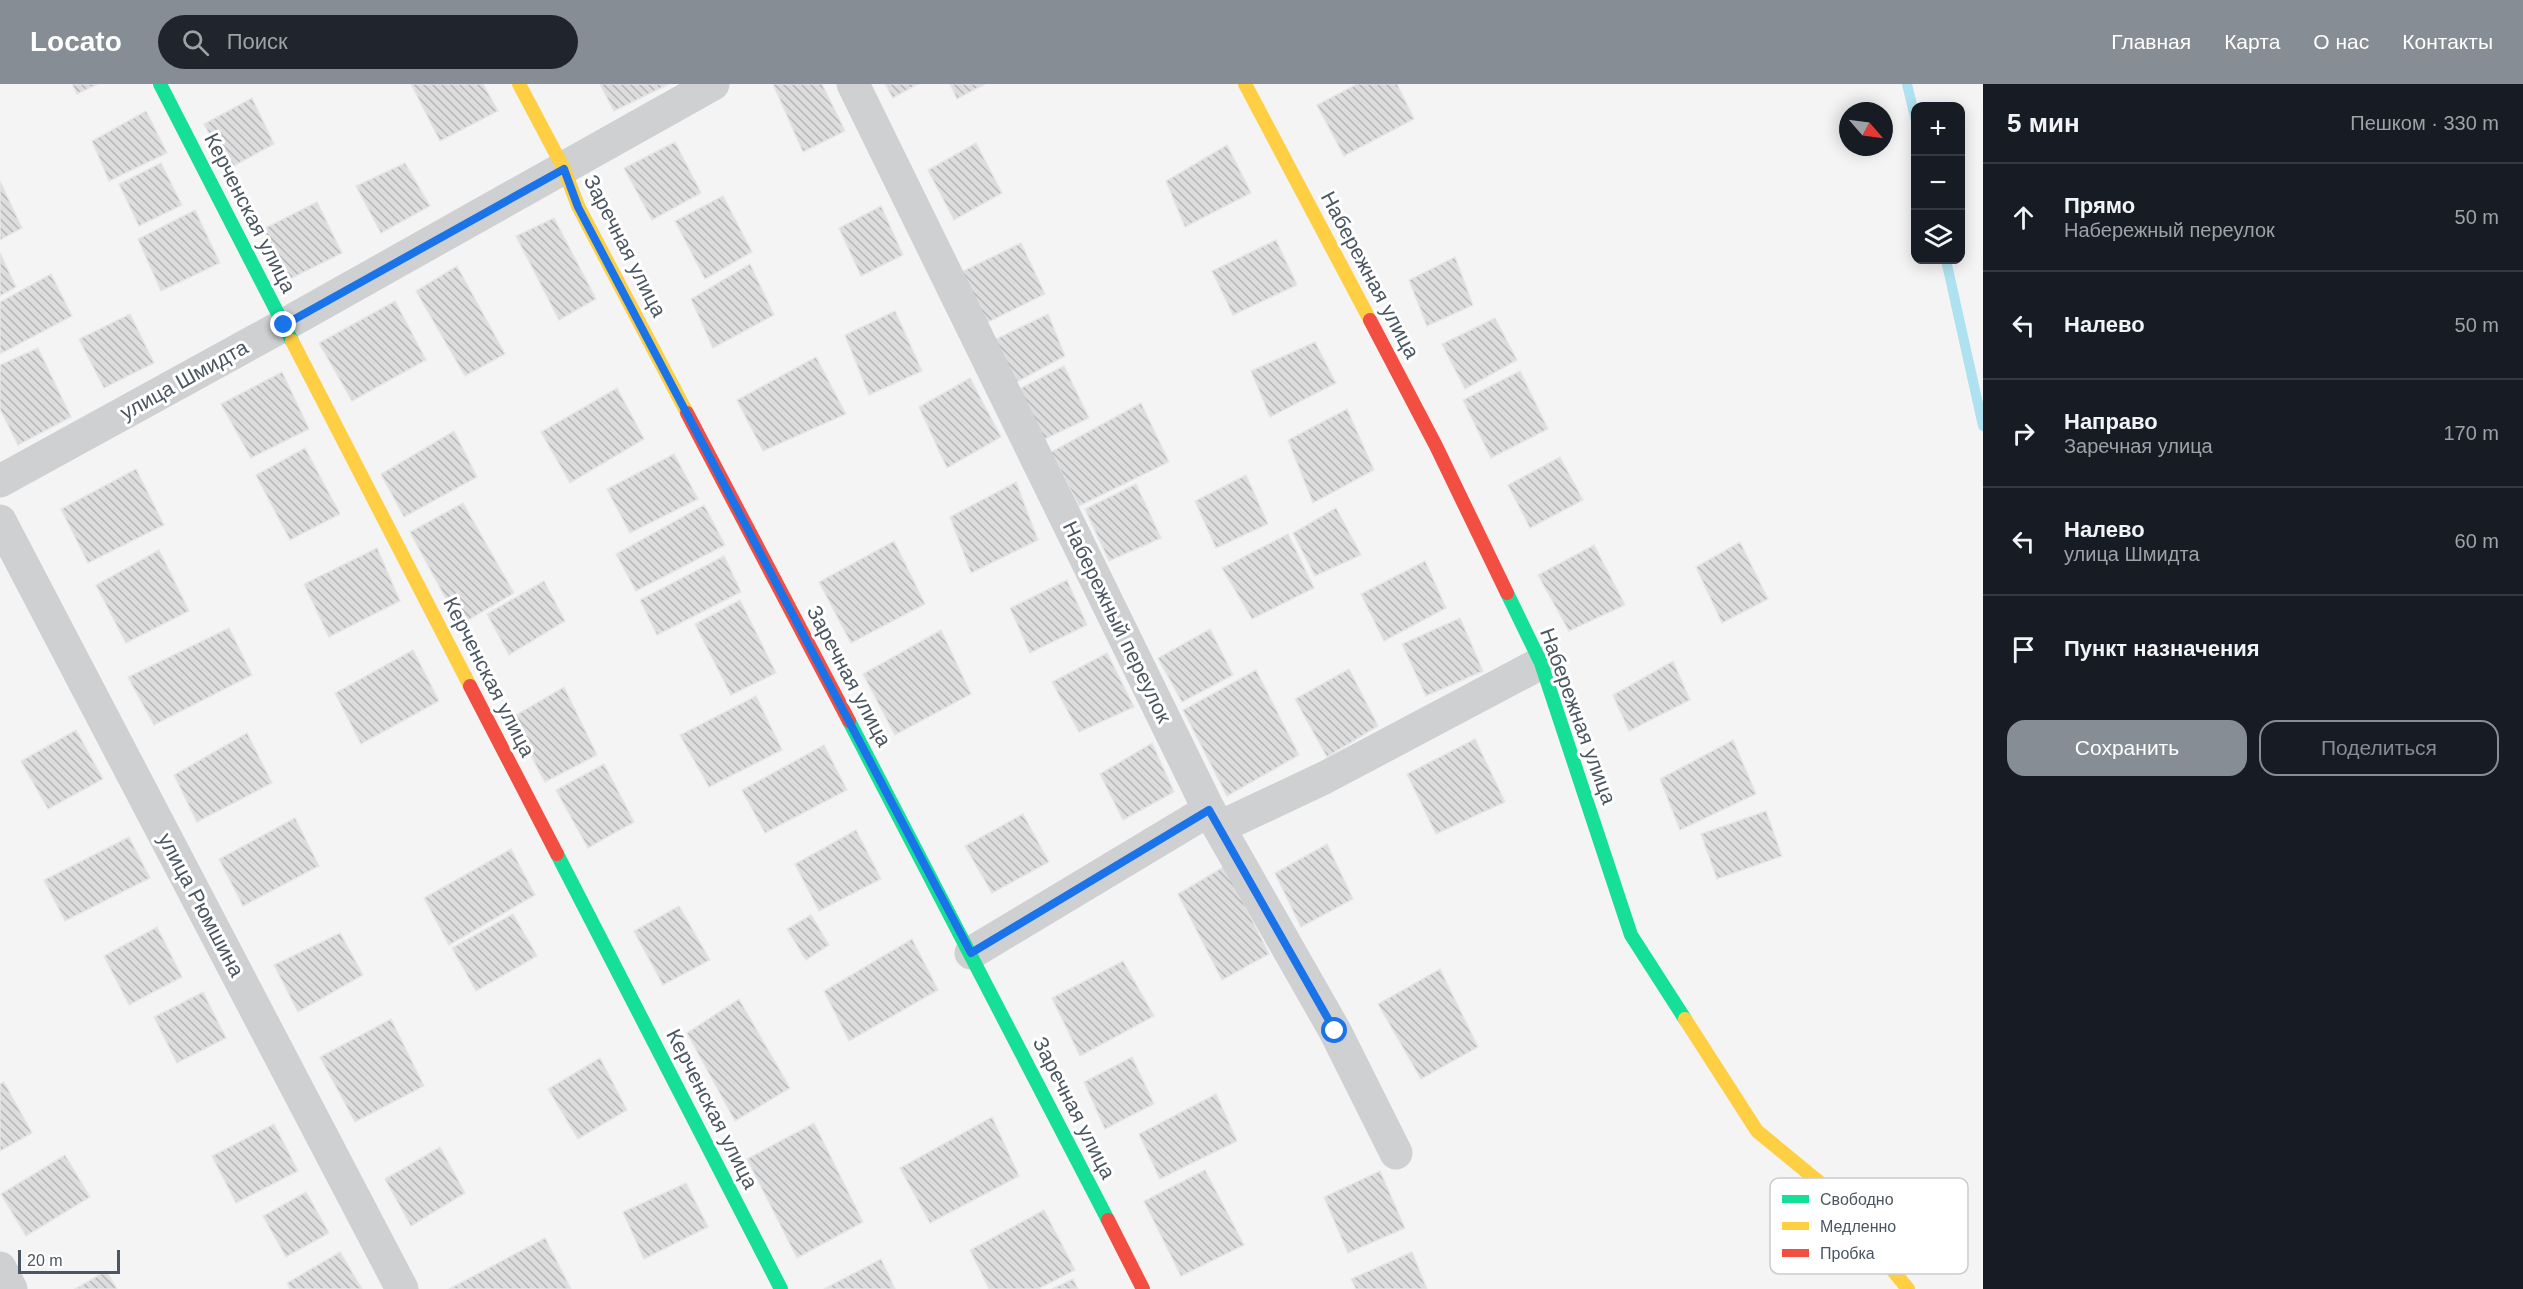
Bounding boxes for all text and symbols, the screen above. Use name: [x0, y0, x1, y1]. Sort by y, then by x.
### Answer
search box: [158, 15, 578, 69]
text: Locato: [30, 26, 122, 57]
icon: search: [179, 26, 212, 59]
text: Поиск: [227, 29, 288, 54]
text: Главная: [2111, 30, 2191, 53]
text: Карта: [2224, 30, 2280, 53]
text: О нас: [2313, 30, 2369, 53]
text: Контакты: [2402, 30, 2493, 53]
north arrow: [1839, 102, 1893, 156]
map controls: [1911, 102, 1965, 264]
button: +: [1911, 102, 1965, 156]
text: 5 мин: [2007, 108, 2080, 138]
text: Пешком · 330 m: [2350, 112, 2499, 134]
street label: Керченская улица: [200, 129, 301, 297]
button: −: [1911, 156, 1965, 210]
street label: Заречная улица: [580, 171, 671, 321]
street label: Набережная улица: [1317, 187, 1424, 362]
text: Прямо: [2064, 193, 2135, 218]
icon: ahead: [2007, 201, 2040, 234]
text: 50 m: [2455, 206, 2499, 228]
button: layers: [1911, 210, 1965, 264]
text: Набережный переулок: [2064, 219, 2275, 241]
icon: left: [2007, 309, 2040, 342]
route end: [270, 311, 296, 337]
text: Налево: [2064, 312, 2145, 337]
text: 50 m: [2455, 314, 2499, 336]
street label: улица Шмидта: [116, 335, 252, 424]
text: Направо: [2064, 409, 2158, 434]
icon: right: [2007, 417, 2040, 450]
text: 170 m: [2443, 422, 2499, 444]
text: Заречная улица: [2064, 435, 2213, 457]
street label: Набережный переулок: [1059, 517, 1177, 727]
text: Налево: [2064, 517, 2145, 542]
icon: left: [2007, 525, 2040, 558]
text: 60 m: [2455, 530, 2499, 552]
text: улица Шмидта: [2064, 543, 2200, 565]
street label: Керченская улица: [439, 593, 540, 761]
street label: Заречная улица: [803, 601, 896, 750]
street label: Набережная улица: [1536, 625, 1621, 807]
icon: arrive: [2007, 633, 2040, 666]
text: Пункт назначения: [2064, 636, 2260, 661]
button: Сохранить: [2007, 720, 2247, 776]
button: Поделиться: [2259, 720, 2499, 776]
street label: улица Рюмшина: [154, 829, 249, 981]
route start: [1321, 1017, 1347, 1043]
street label: Керченская улица: [662, 1025, 763, 1193]
street label: Заречная улица: [1029, 1033, 1120, 1183]
legend: [1770, 1178, 1968, 1274]
text: Свободно: [1820, 1191, 1894, 1208]
text: Медленно: [1820, 1218, 1896, 1235]
text: Пробка: [1820, 1245, 1875, 1262]
scale bar: [18, 1247, 120, 1274]
text: 20 m: [27, 1252, 63, 1269]

